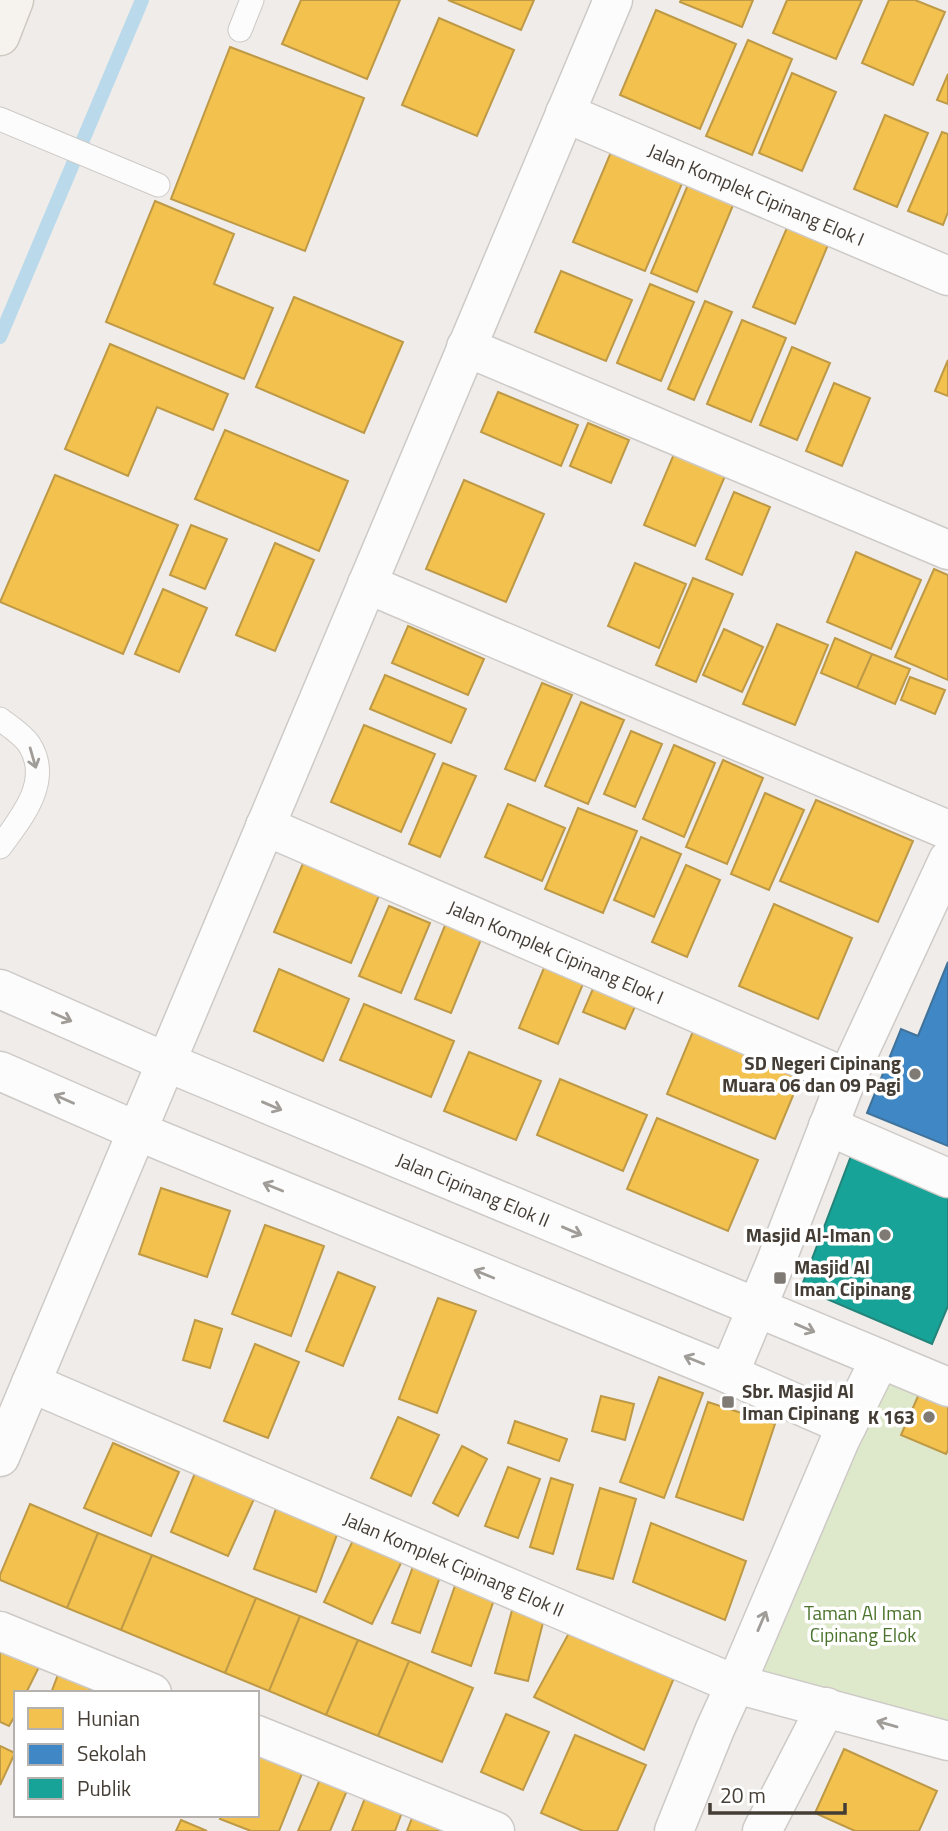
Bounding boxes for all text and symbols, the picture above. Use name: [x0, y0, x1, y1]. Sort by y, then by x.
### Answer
street label: Jalan Komplek Cipinang Elok I: [644, 135, 869, 253]
one-way arrow: [28, 747, 41, 769]
street label: Jalan Komplek Cipinang Elok I: [444, 892, 669, 1011]
one-way arrow: [51, 1011, 73, 1024]
place label: SD Negeri Cipinang Muara 06 dan 09 Pagi: [722, 1048, 901, 1099]
marker: SD Negeri Cipinang Muara 06 dan 09 Pagi: [907, 1066, 923, 1082]
one-way arrow: [53, 1092, 75, 1105]
one-way arrow: [260, 1100, 282, 1113]
street label: Jalan Cipinang Elok II: [392, 1144, 554, 1234]
one-way arrow: [263, 1180, 285, 1193]
place label: Masjid Al-Iman: [746, 1220, 871, 1249]
one-way arrow: [561, 1225, 583, 1238]
marker: Masjid Al-Iman: [877, 1227, 893, 1243]
place label: Masjid Al Iman Cipinang: [794, 1252, 911, 1303]
one-way arrow: [473, 1266, 495, 1279]
marker: Masjid Al Iman Cipinang: [772, 1270, 788, 1286]
one-way arrow: [794, 1322, 815, 1335]
one-way arrow: [684, 1352, 706, 1365]
place label: Sbr. Masjid Al Iman Cipinang: [742, 1376, 859, 1427]
marker: Sbr. Masjid Al Iman Cipinang: [720, 1394, 736, 1410]
place label: K 163: [868, 1402, 915, 1431]
marker: K 163: [921, 1409, 937, 1425]
street label: Jalan Komplek Cipinang Elok II: [339, 1504, 569, 1624]
park label: Taman Al Iman Cipinang Elok: [804, 1598, 922, 1649]
one-way arrow: [757, 1610, 770, 1632]
legend: [14, 1691, 259, 1817]
text: Hunian: [77, 1702, 140, 1734]
one-way arrow: [876, 1717, 899, 1730]
text: Sekolah: [77, 1737, 147, 1769]
text: Publik: [77, 1772, 131, 1804]
scale bar: [710, 1772, 845, 1816]
text: 20 m: [720, 1779, 766, 1811]

